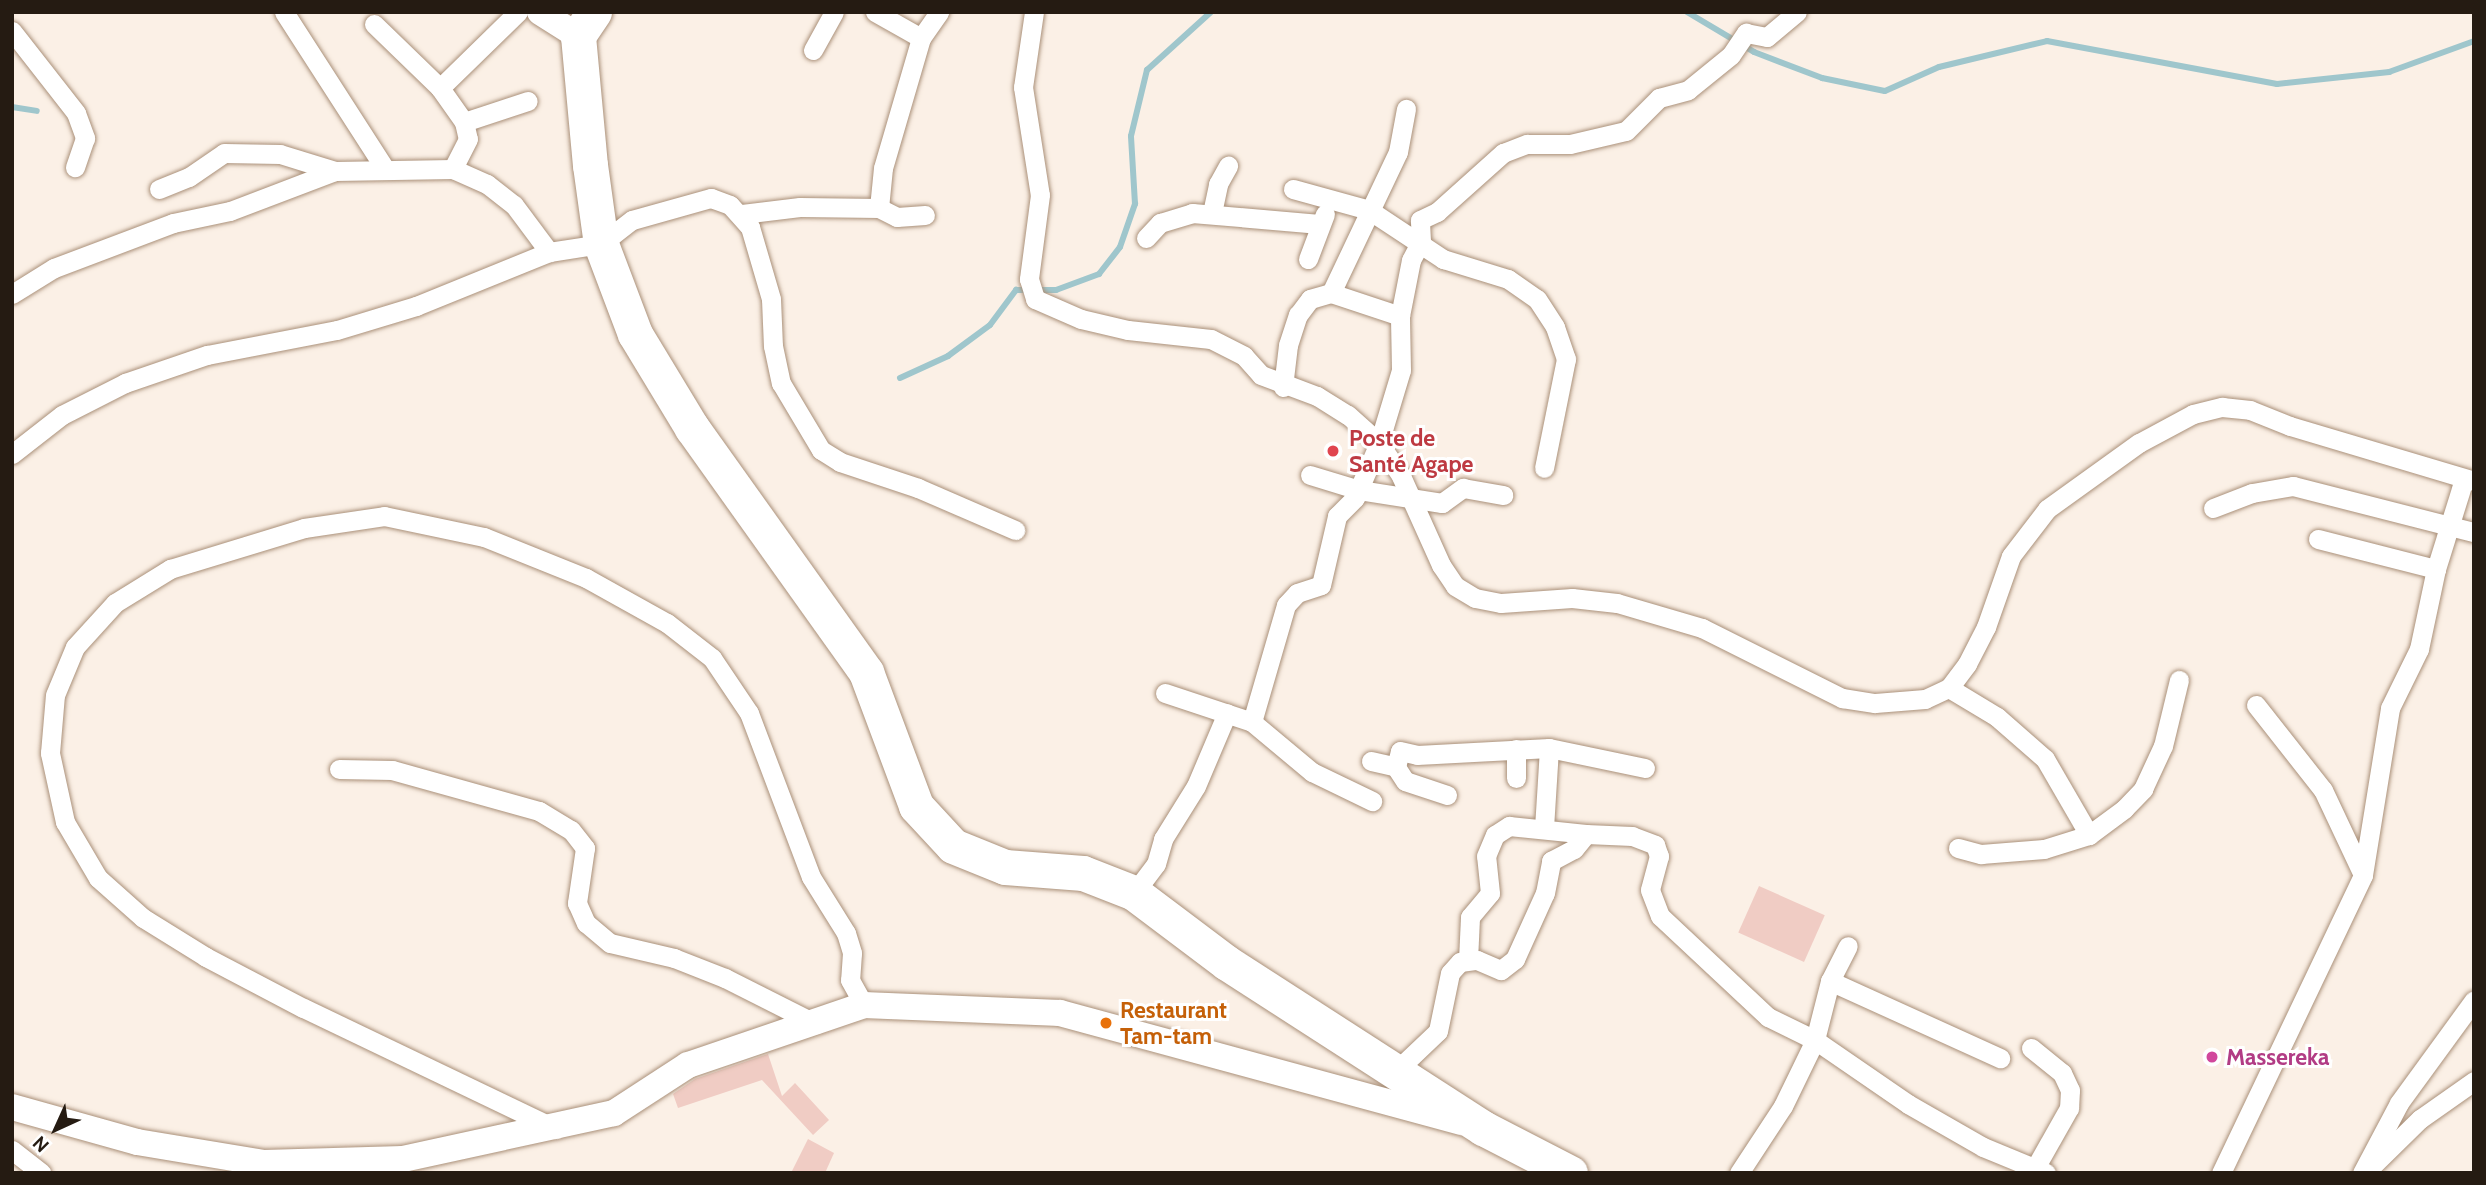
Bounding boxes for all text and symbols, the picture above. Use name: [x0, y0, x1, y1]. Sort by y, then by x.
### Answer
place label: Poste de Santé Agape: [1349, 424, 1473, 478]
marker: Poste de Santé Agape: [1323, 441, 1343, 461]
place label: Restaurant Tam-tam: [1120, 996, 1227, 1050]
marker: Restaurant Tam-tam: [1098, 1015, 1114, 1031]
place label: Massereka: [2226, 1043, 2329, 1071]
marker: Massereka: [2204, 1049, 2220, 1065]
north arrow: [21, 1094, 91, 1164]
text: N: [28, 1131, 54, 1157]

